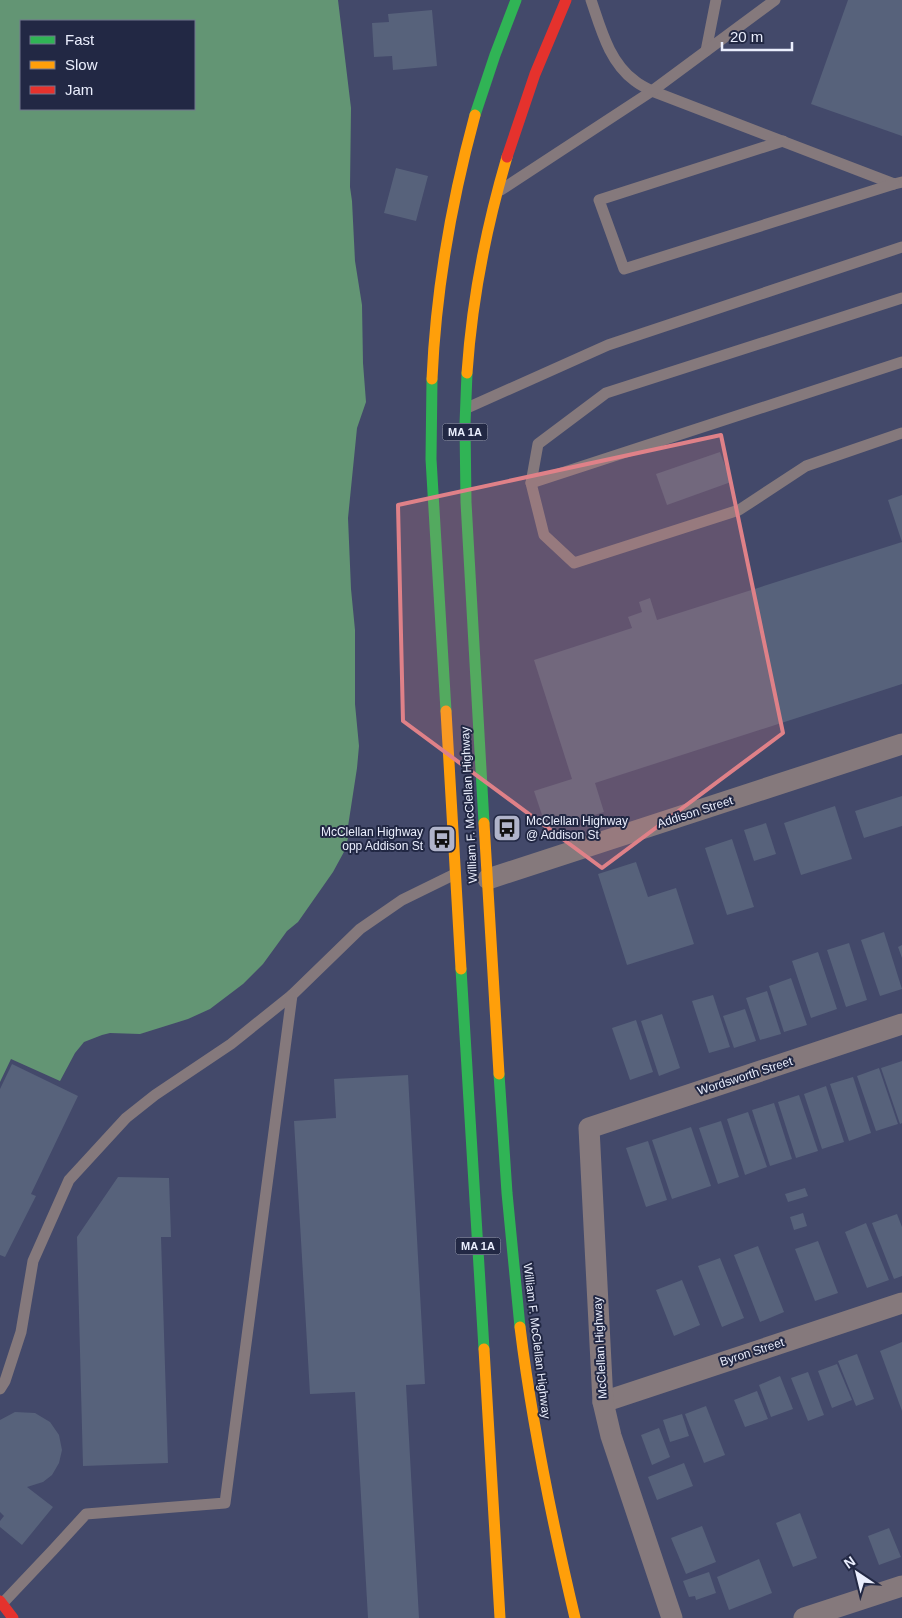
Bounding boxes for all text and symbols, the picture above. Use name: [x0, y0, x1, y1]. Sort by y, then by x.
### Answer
legend: [20, 20, 195, 110]
scale bar: [722, 20, 792, 52]
text: 20 m: [730, 28, 763, 45]
text: Fast: [65, 31, 95, 48]
text: Slow: [65, 56, 98, 73]
text: Jam: [65, 81, 93, 98]
road number: MA 1A: [442, 424, 488, 441]
street label: William F. McClellan Highway: [458, 726, 480, 884]
street label: Addison Street: [655, 793, 735, 831]
bus stop icon: McClellan Highway @ Addison St: [492, 813, 522, 843]
place label: McClellan Highway @ Addison St: [526, 814, 628, 842]
bus stop icon: McClellan Highway opp Addison St: [427, 824, 457, 854]
place label: McClellan Highway opp Addison St: [321, 825, 424, 853]
street label: Wordsworth Street: [696, 1054, 795, 1098]
road number: MA 1A: [456, 1238, 500, 1254]
street label: William F. McClellan Highway: [521, 1262, 553, 1420]
street label: McClellan Highway: [590, 1297, 610, 1399]
street label: Byron Street: [718, 1335, 787, 1369]
north arrow: [832, 1548, 882, 1598]
text: N: [841, 1553, 858, 1572]

